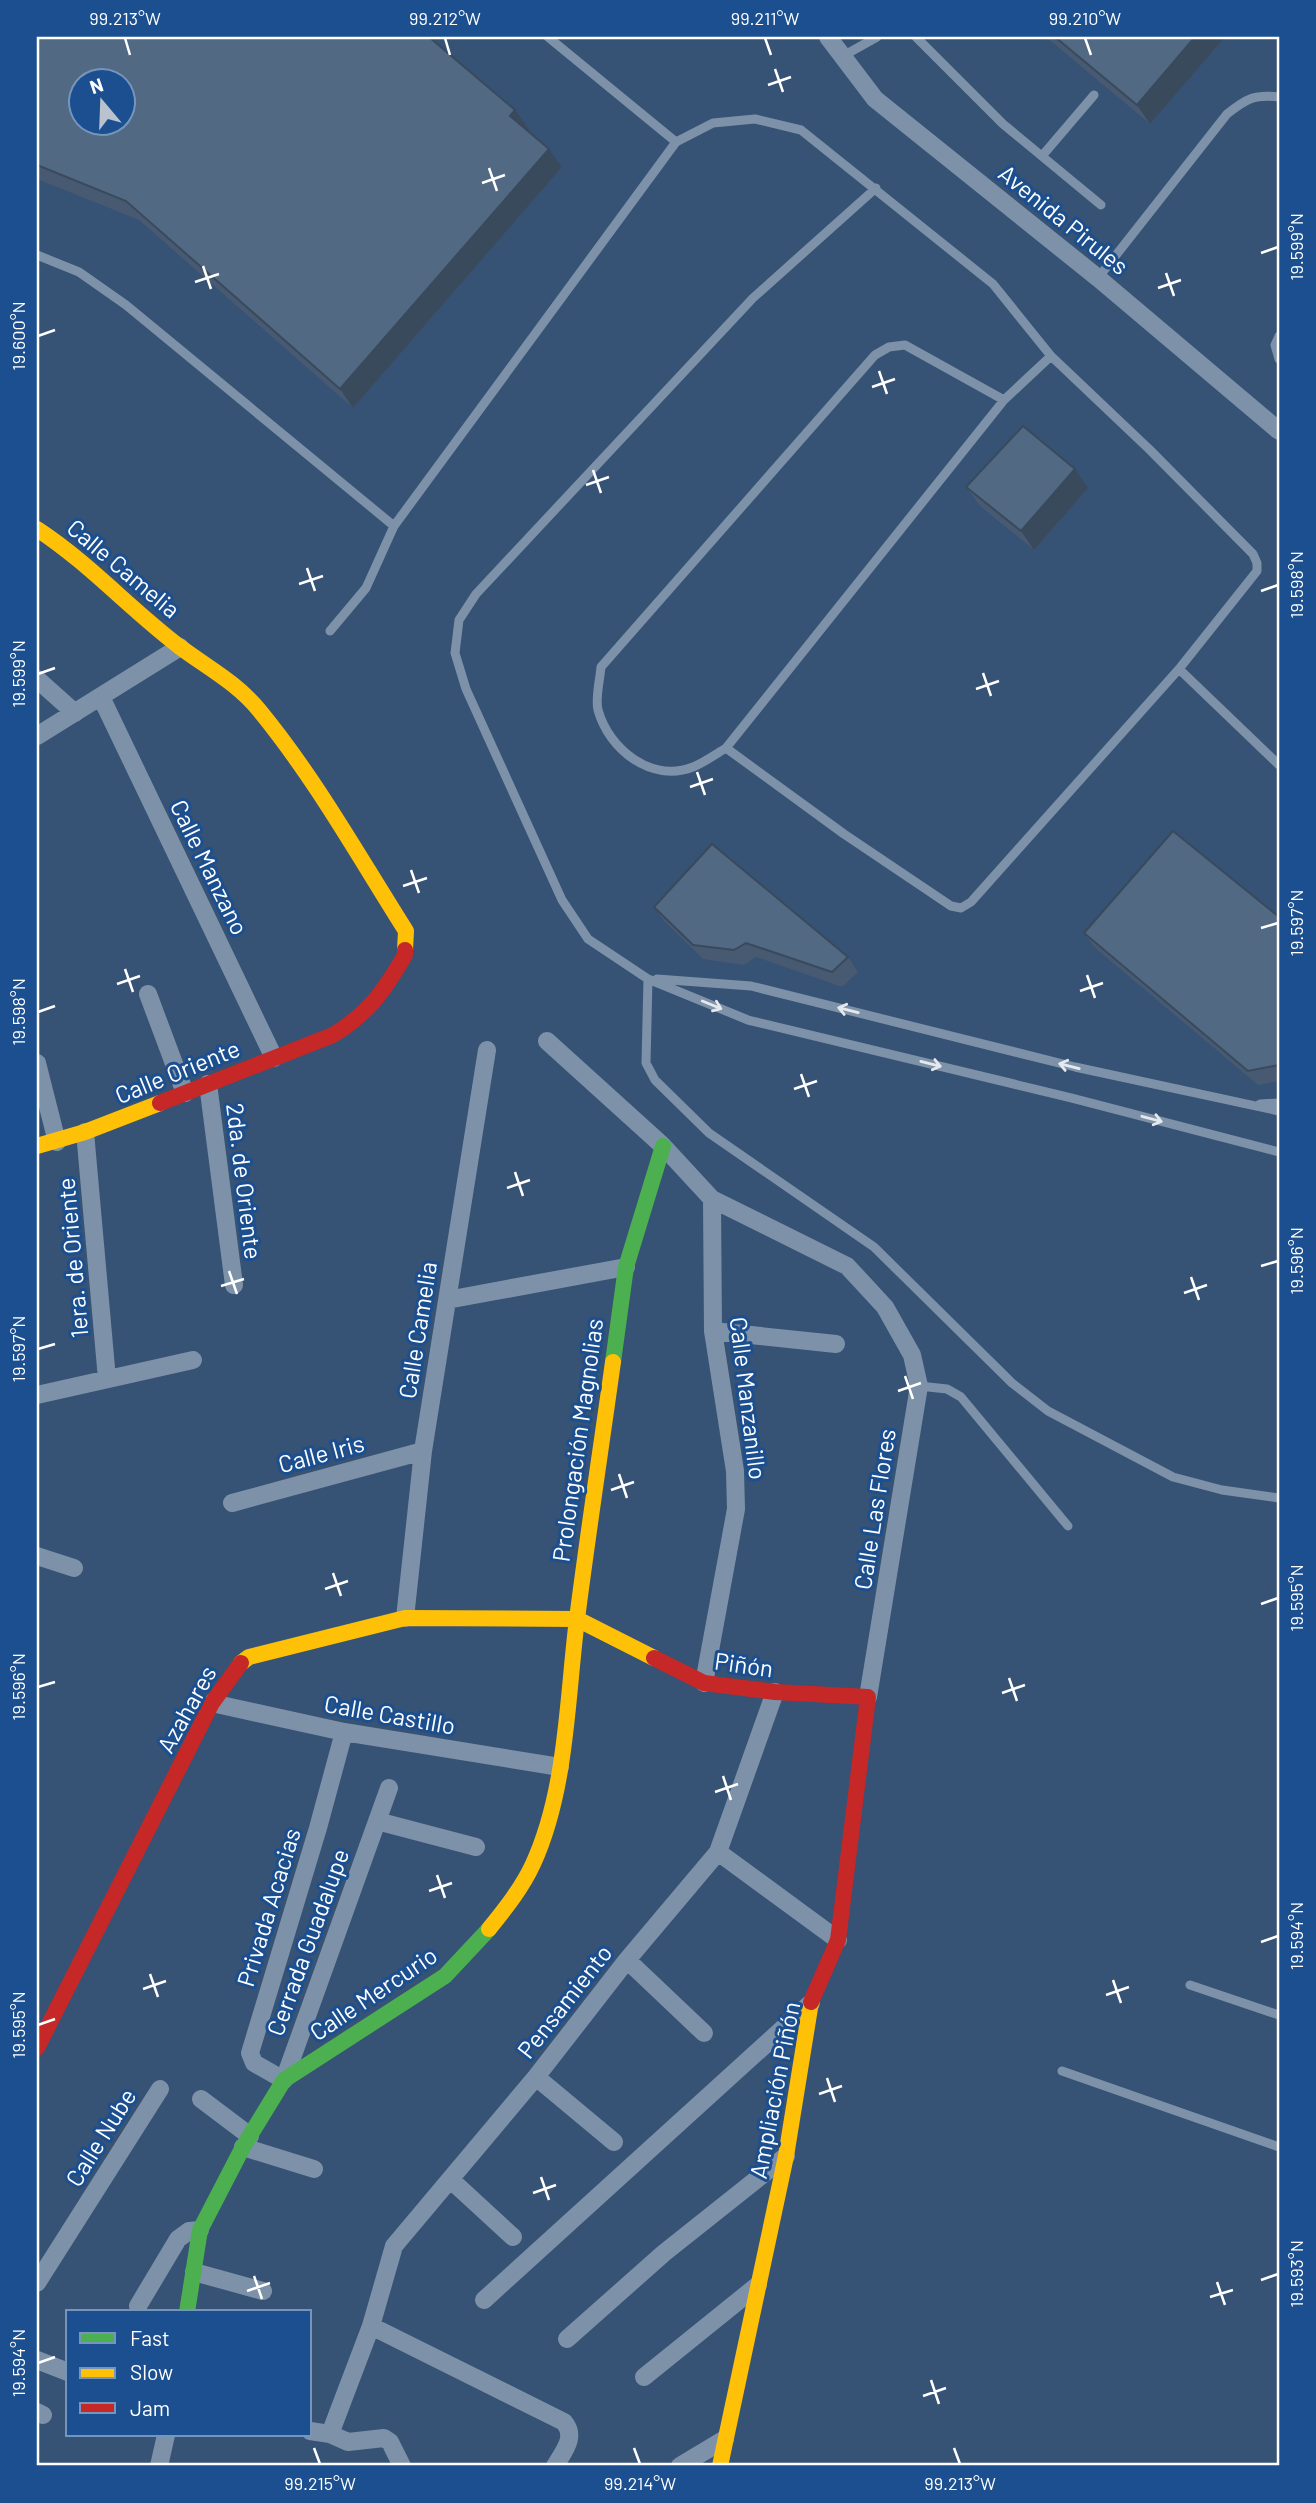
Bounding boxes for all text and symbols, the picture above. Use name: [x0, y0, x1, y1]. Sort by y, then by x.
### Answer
text: 99.213°W: [89, 7, 161, 29]
text: 99.212°W: [409, 7, 481, 29]
text: 99.211°W: [731, 7, 799, 29]
text: 99.210°W: [1049, 7, 1121, 29]
north arrow: [66, 66, 136, 136]
text: N: [87, 73, 106, 98]
street label: Avenida Pirules: [993, 158, 1135, 280]
text: 19.599°N: [1285, 213, 1307, 281]
text: 19.600°N: [7, 301, 29, 371]
street label: Calle Camelia: [62, 512, 186, 624]
text: 19.598°N: [1285, 551, 1307, 619]
text: 19.599°N: [7, 640, 29, 708]
street label: Calle Manzano: [165, 795, 255, 939]
text: 19.597°N: [1285, 890, 1307, 956]
text: 19.598°N: [7, 978, 29, 1046]
one-way arrow: [700, 999, 722, 1012]
one-way arrow: [837, 1003, 860, 1016]
street label: Calle Oriente: [110, 1033, 244, 1109]
one-way arrow: [919, 1058, 942, 1071]
one-way arrow: [1058, 1059, 1081, 1072]
street label: 2da. de Oriente: [221, 1101, 269, 1261]
one-way arrow: [1140, 1113, 1163, 1126]
street label: 1era. de Oriente: [51, 1177, 93, 1339]
text: 19.596°N: [1285, 1227, 1307, 1295]
street label: Calle Camelia: [392, 1259, 442, 1401]
street label: Calle Manzanillo: [725, 1315, 773, 1481]
text: 19.597°N: [7, 1316, 29, 1382]
street label: Prolongación Magnolias: [546, 1317, 608, 1563]
street label: Calle Las Flores: [847, 1426, 901, 1592]
street label: Calle Iris: [275, 1428, 367, 1478]
text: 19.595°N: [1285, 1564, 1307, 1632]
street label: Piñón: [713, 1646, 775, 1682]
text: 19.596°N: [7, 1653, 29, 1721]
street label: Azahares: [150, 1660, 222, 1758]
street label: Calle Castillo: [322, 1688, 458, 1740]
street label: Privada Acacias: [230, 1824, 306, 1990]
street label: Cerrada Guadalupe: [260, 1845, 354, 2039]
text: 19.594°N: [1285, 1902, 1307, 1970]
street label: Pensamiento: [511, 1938, 617, 2064]
street label: Calle Mercurio: [304, 1940, 442, 2046]
text: 19.595°N: [7, 1991, 29, 2059]
street label: Ampliación Piñón: [743, 1999, 805, 2181]
street label: Calle Nube: [59, 2083, 141, 2191]
text: 19.593°N: [1285, 2240, 1307, 2308]
legend: [66, 2310, 312, 2436]
text: Fast: [130, 2325, 170, 2350]
text: 19.594°N: [7, 2329, 29, 2397]
text: Slow: [130, 2359, 173, 2384]
text: Jam: [130, 2395, 170, 2420]
text: 99.215°W: [284, 2472, 356, 2494]
text: 99.214°W: [604, 2472, 676, 2494]
text: 99.213°W: [924, 2472, 996, 2494]

